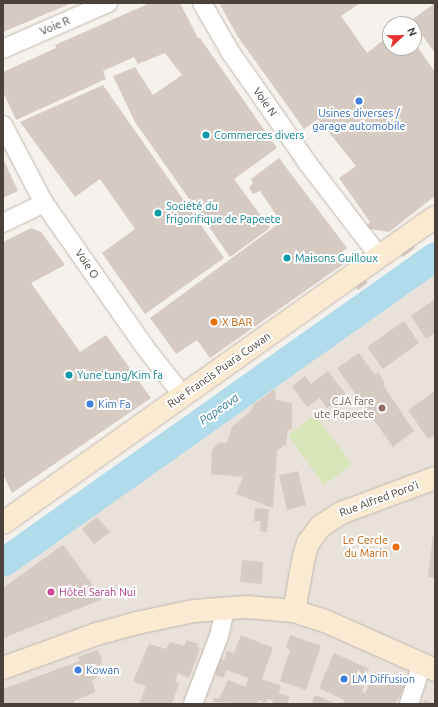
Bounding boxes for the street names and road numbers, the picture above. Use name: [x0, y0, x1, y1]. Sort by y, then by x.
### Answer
street label: Voie R: [38, 14, 72, 38]
street label: Voie N: [250, 85, 280, 119]
street label: Voie O: [72, 247, 102, 281]
street label: Rue Francis Puara Cowan: [165, 329, 273, 411]
street label: Rue Alfred Poro'i: [337, 478, 421, 520]

